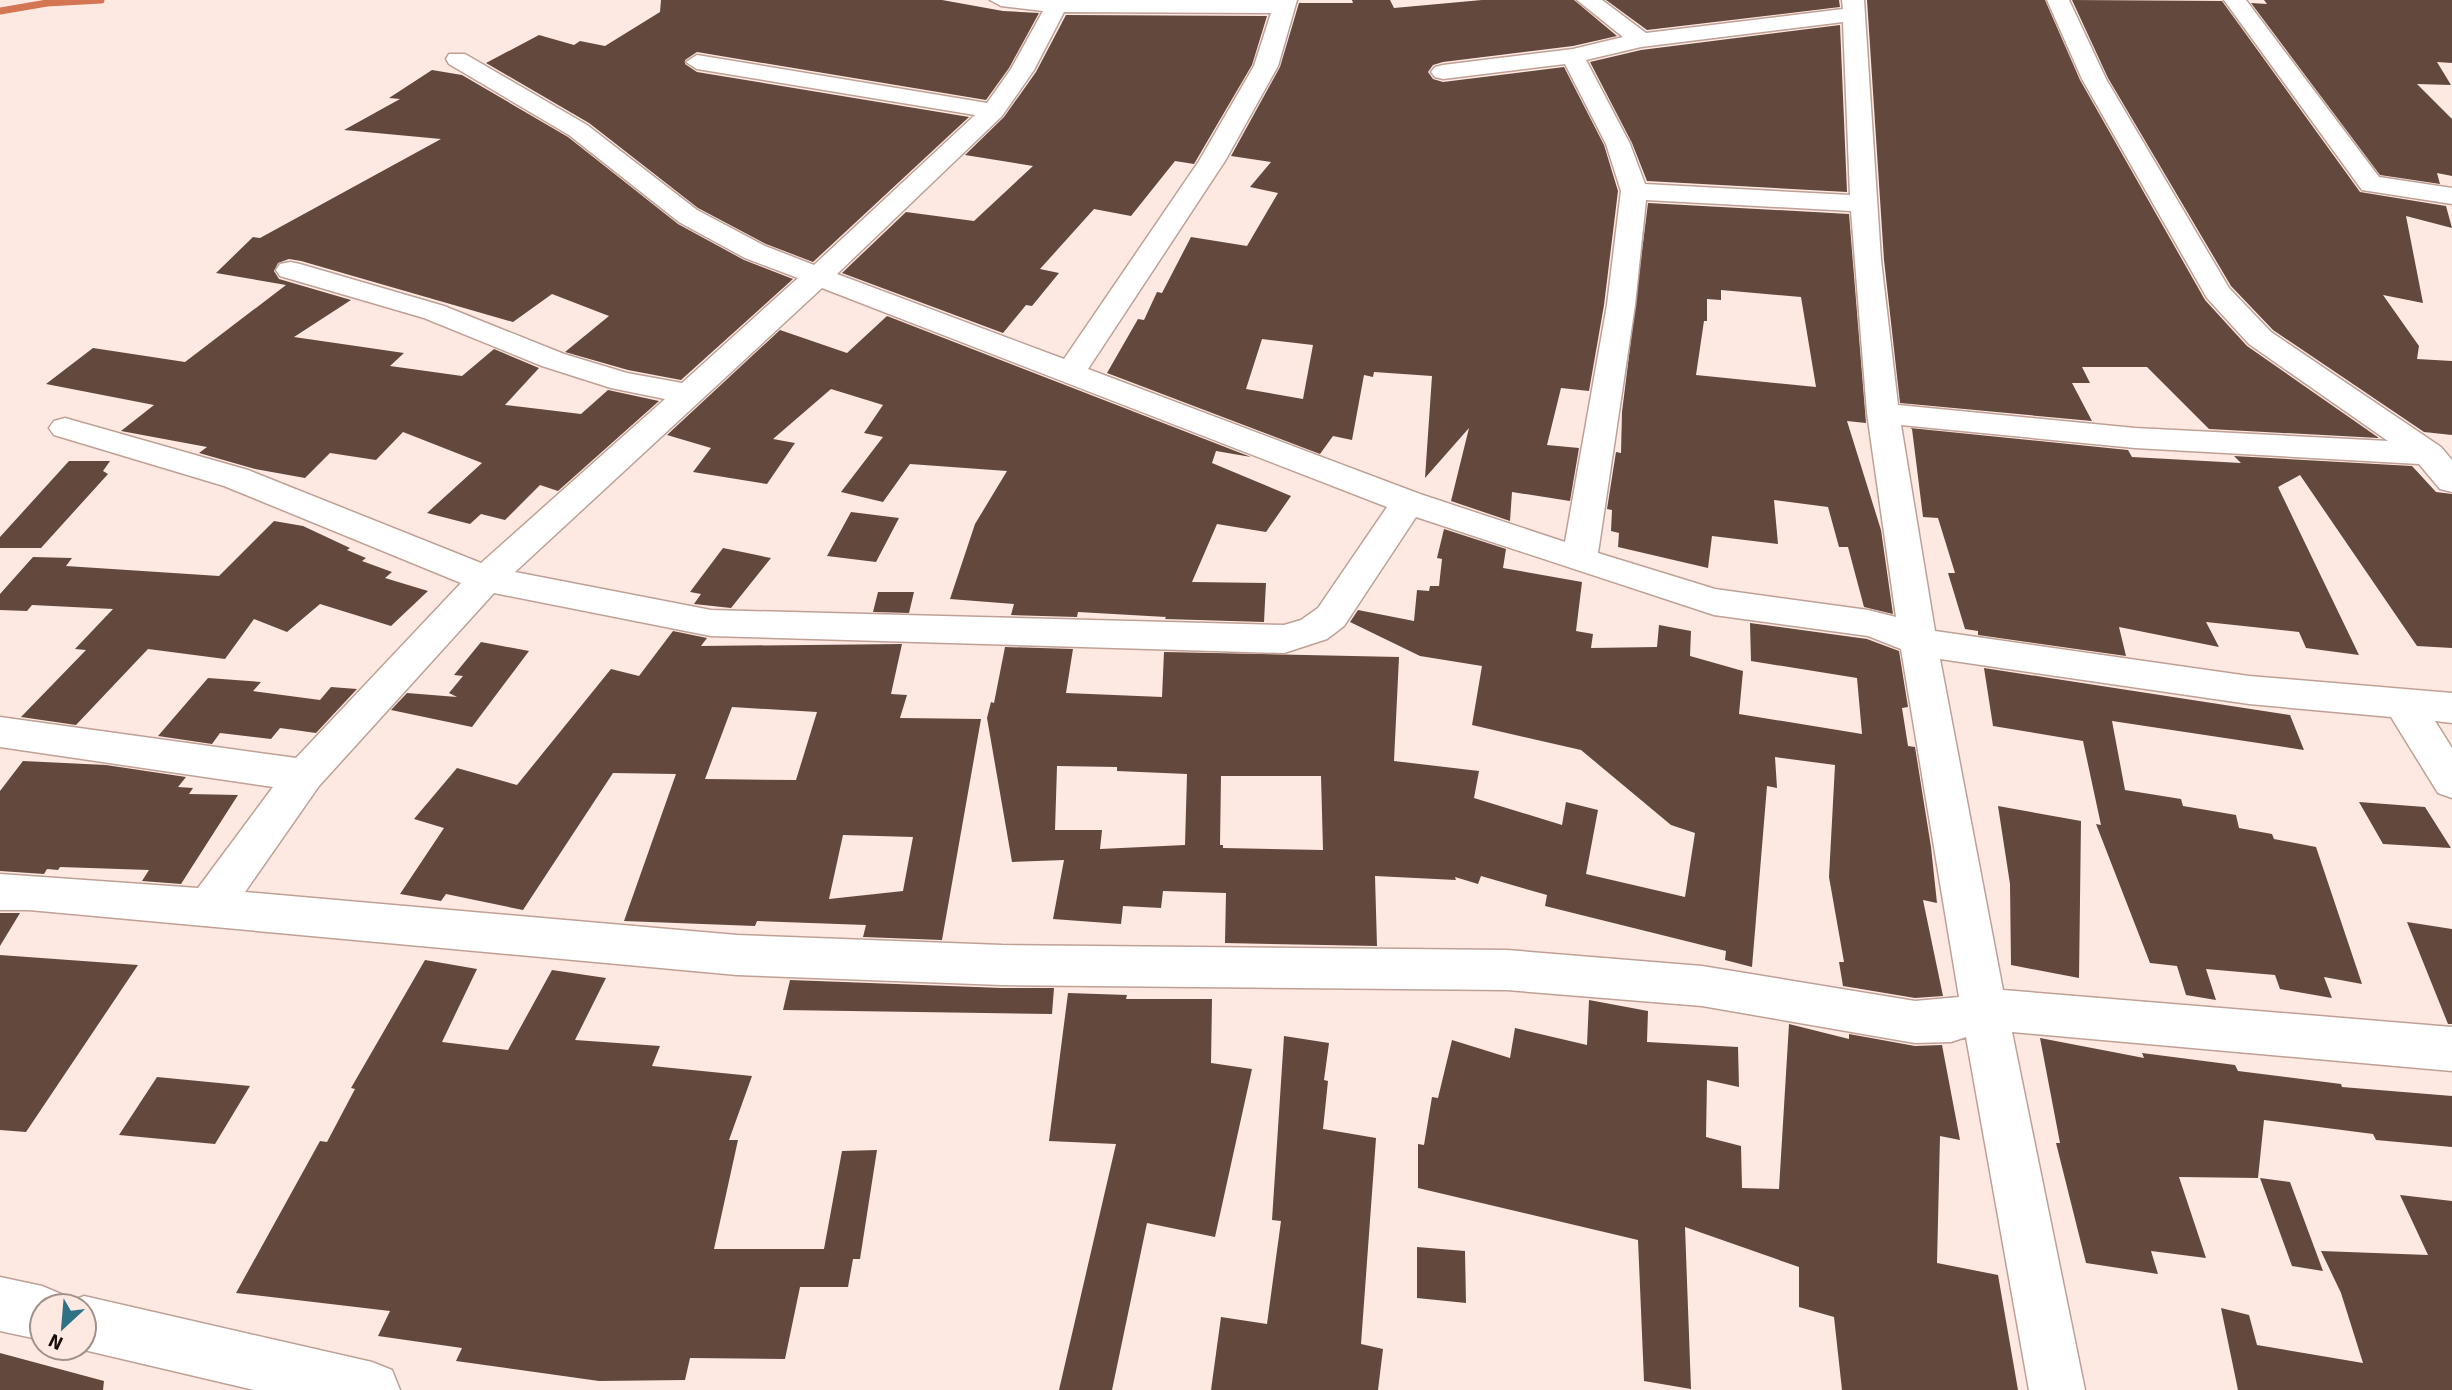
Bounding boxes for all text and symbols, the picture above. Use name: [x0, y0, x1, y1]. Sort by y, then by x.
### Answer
north arrow: [28, 1292, 98, 1362]
text: N: [45, 1328, 67, 1355]

